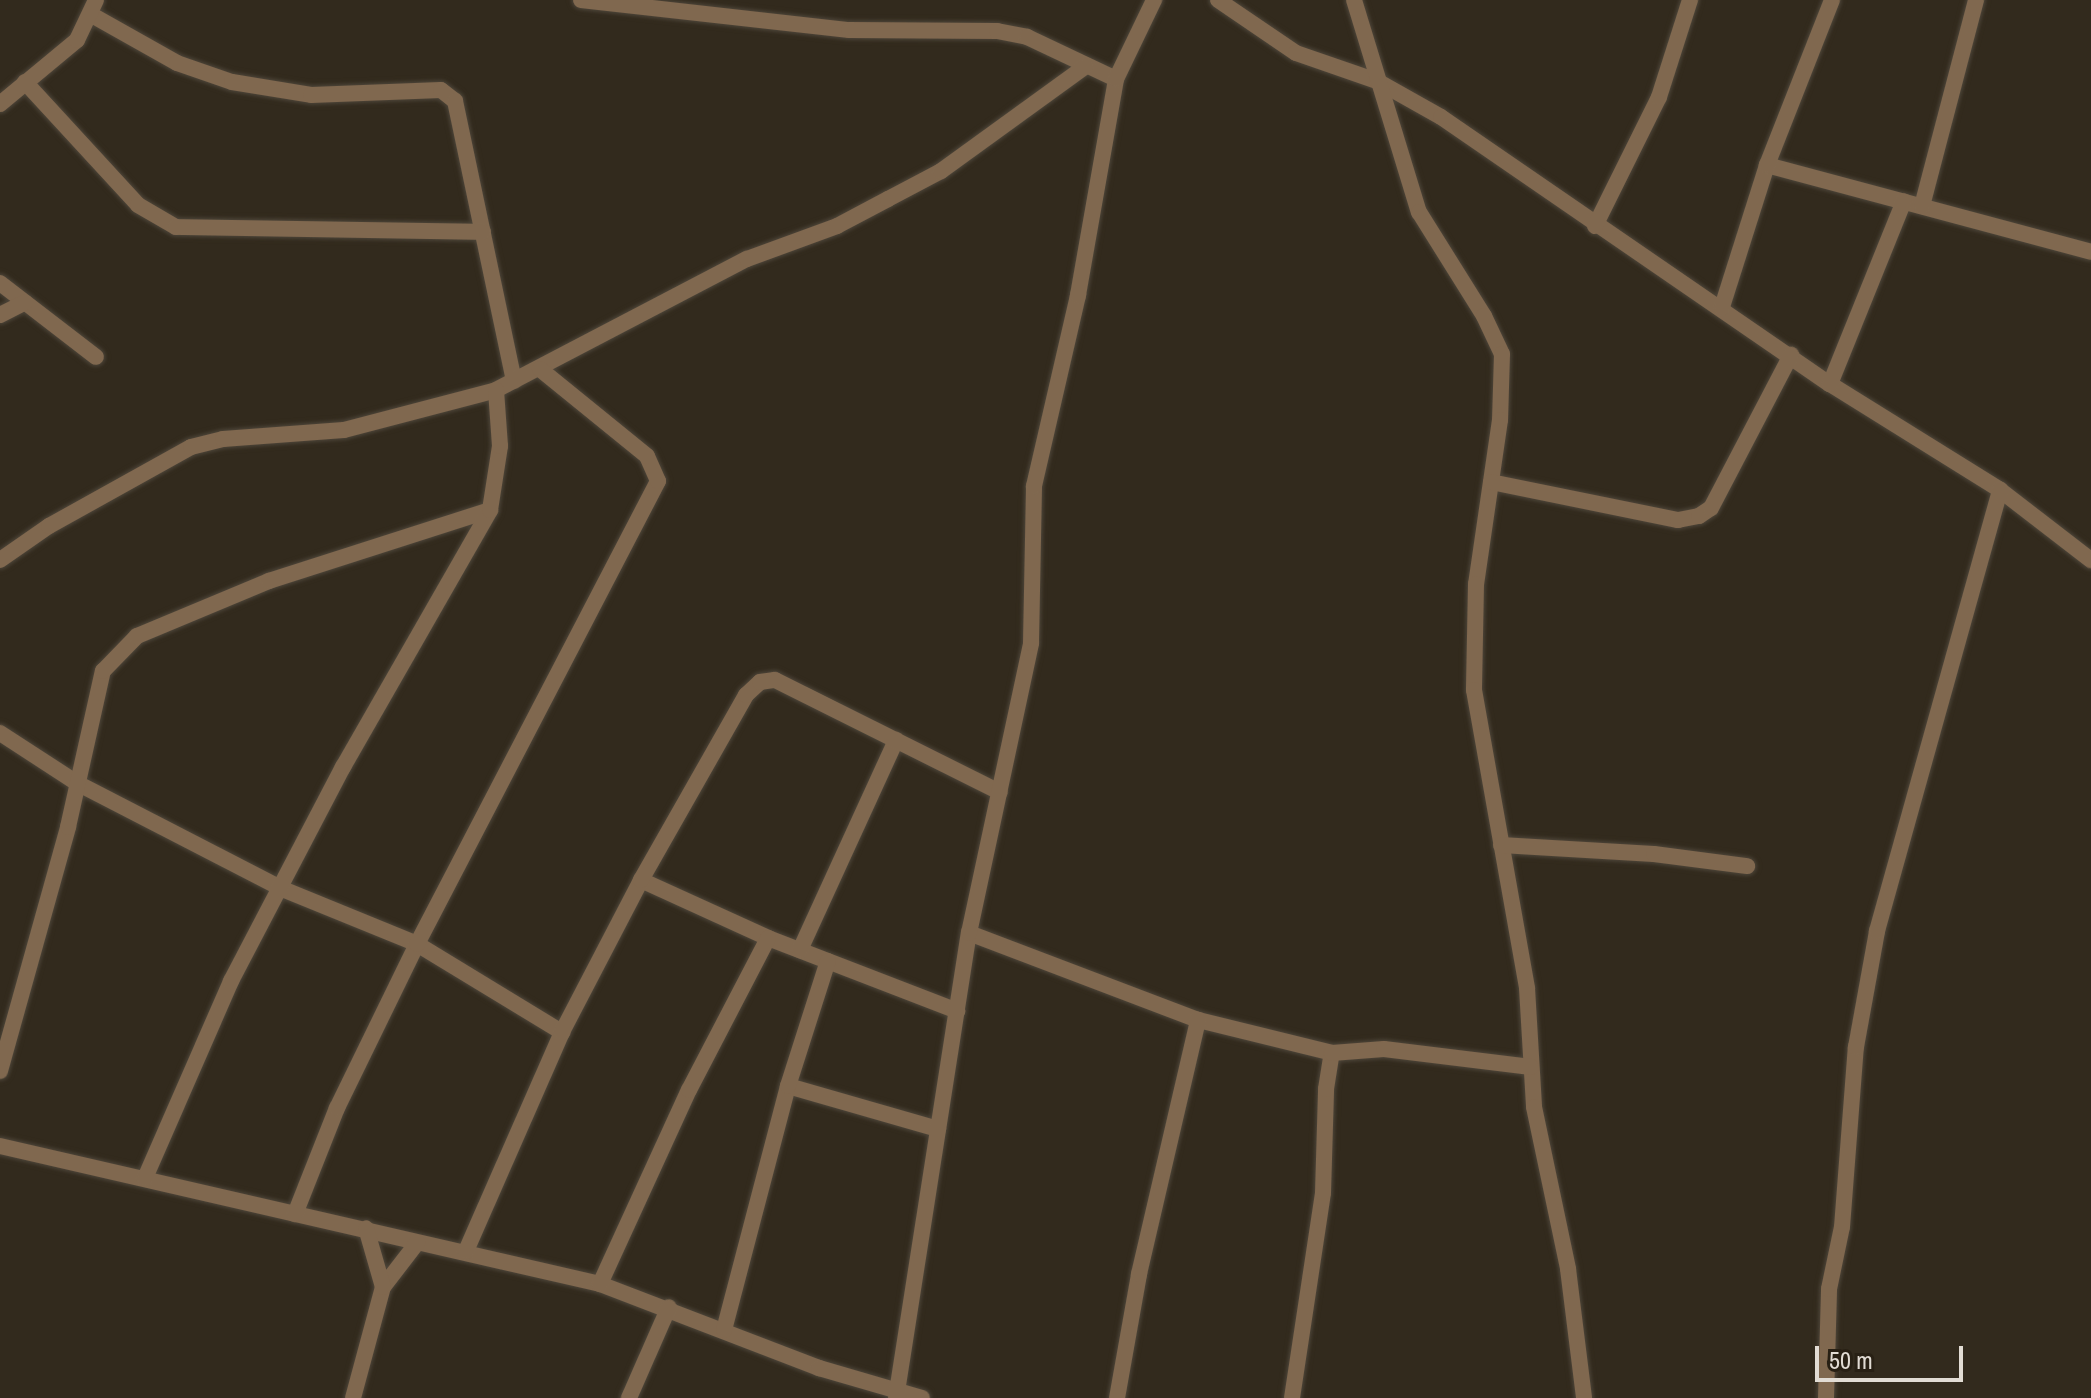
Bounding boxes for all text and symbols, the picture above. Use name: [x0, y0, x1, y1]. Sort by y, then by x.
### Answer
scale bar: [1819, 1330, 1967, 1380]
text: 50 m: [1829, 1344, 1873, 1376]

